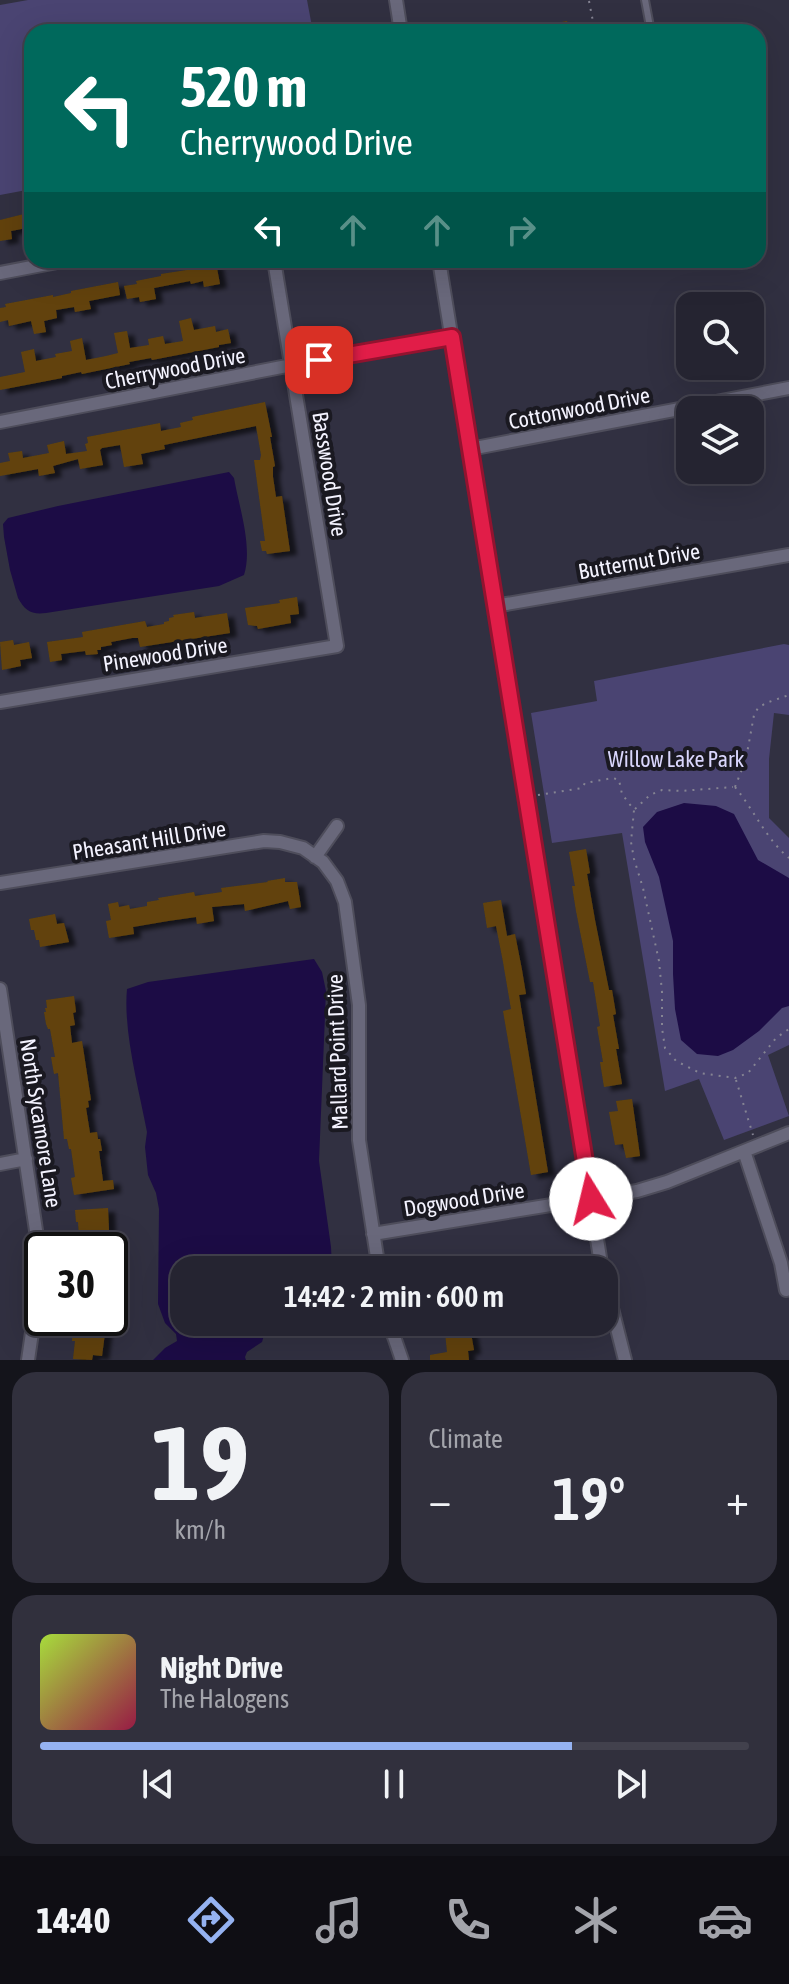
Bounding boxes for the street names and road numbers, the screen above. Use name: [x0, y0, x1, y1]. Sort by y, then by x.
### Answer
street label: Cherrywood Drive: [103, 342, 247, 394]
street label: Cottonwood Drive: [506, 382, 652, 434]
street label: Basswood Drive: [307, 410, 353, 538]
street label: Butternut Drive: [576, 537, 702, 585]
street label: Pinewood Drive: [101, 631, 229, 677]
street label: Pheasant Hill Drive: [70, 815, 228, 865]
street label: Mallard Point Drive: [321, 974, 353, 1130]
street label: North Sycamore Lane: [15, 1037, 67, 1209]
street label: Dogwood Drive: [402, 1177, 526, 1221]

